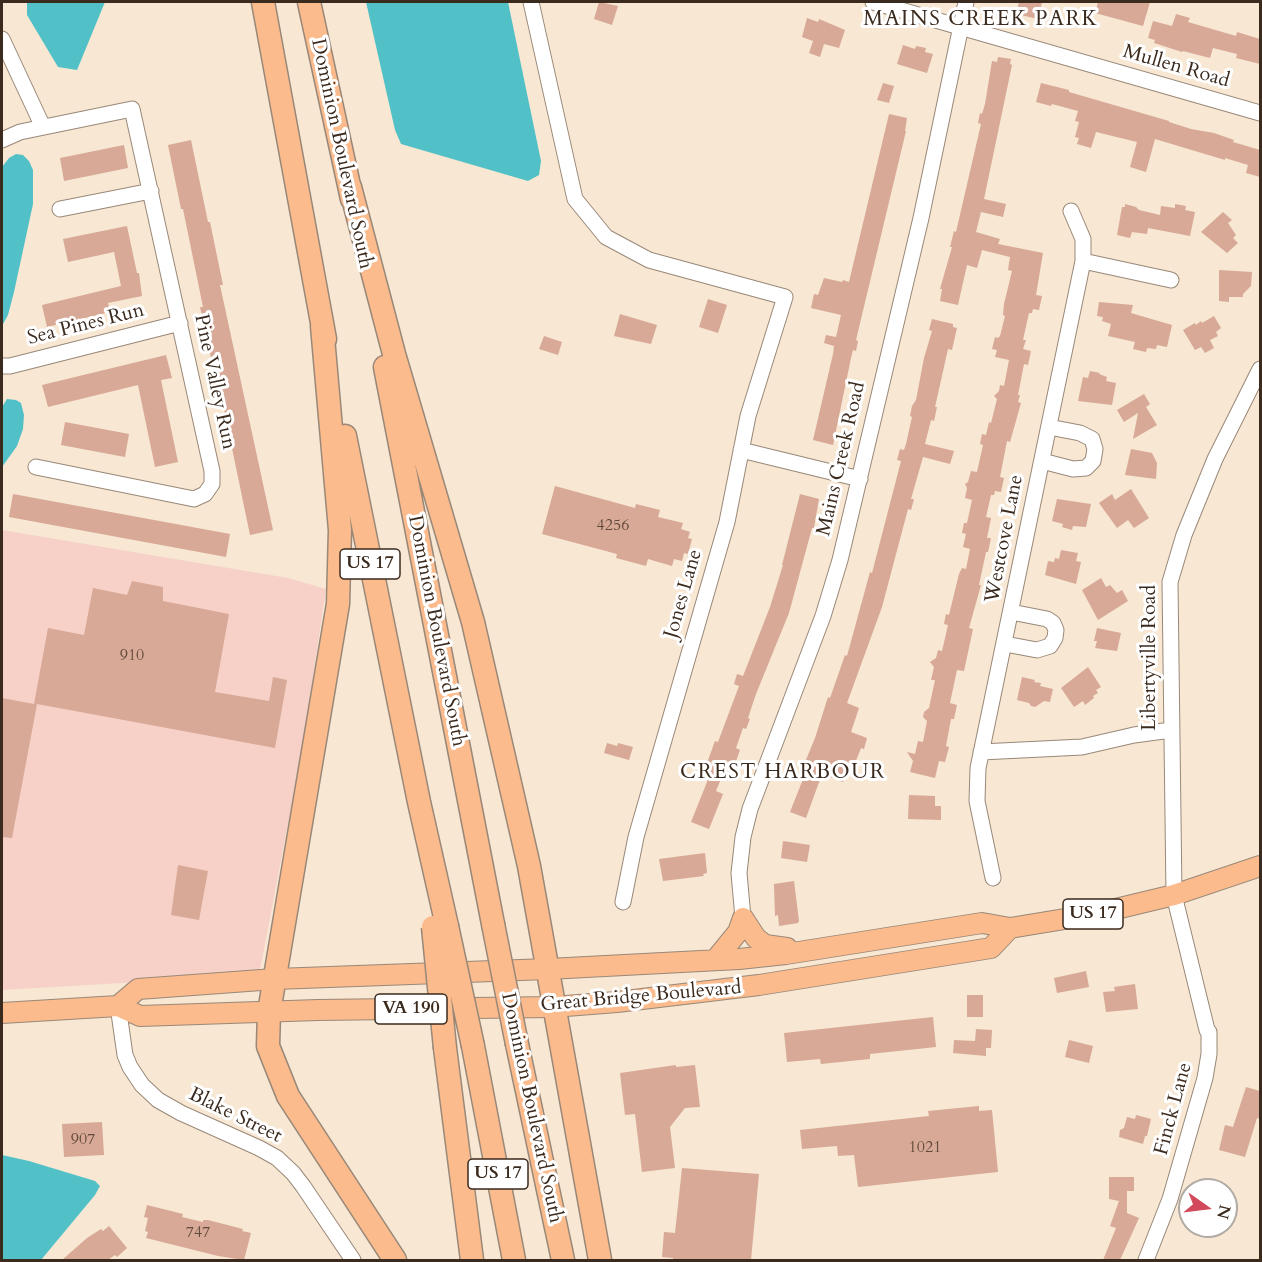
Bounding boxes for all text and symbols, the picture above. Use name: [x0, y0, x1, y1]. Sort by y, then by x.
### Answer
district label: MAINS CREEK PARK: [863, 7, 1099, 33]
street label: Dominion Boulevard South: [305, 37, 377, 271]
street label: Mullen Road: [1120, 40, 1232, 94]
street label: Sea Pines Run: [25, 299, 147, 351]
street label: Pine Valley Run: [188, 312, 240, 452]
street label: Mains Creek Road: [813, 380, 871, 538]
street label: Westcove Lane: [981, 473, 1029, 605]
street label: Dominion Boulevard South: [402, 513, 470, 749]
house number: 4256: [597, 516, 629, 536]
street label: Jones Lane: [660, 547, 708, 641]
road number: US 17: [340, 549, 400, 579]
street label: Libertyville Road: [1138, 585, 1162, 731]
house number: 910: [120, 646, 144, 666]
district label: CREST HARBOUR: [680, 760, 886, 786]
road number: US 17: [1063, 899, 1123, 929]
street label: Great Bridge Boulevard: [540, 976, 742, 1018]
street label: Dominion Boulevard South: [495, 991, 567, 1225]
road number: VA 190: [375, 994, 447, 1024]
street label: Finck Lane: [1150, 1060, 1198, 1158]
street label: Blake Street: [185, 1083, 285, 1149]
house number: 907: [71, 1130, 95, 1150]
house number: 1021: [909, 1138, 941, 1158]
road number: US 17: [468, 1159, 528, 1189]
north arrow: [1178, 1178, 1238, 1238]
text: N: [1211, 1202, 1236, 1221]
house number: 747: [186, 1223, 210, 1243]

